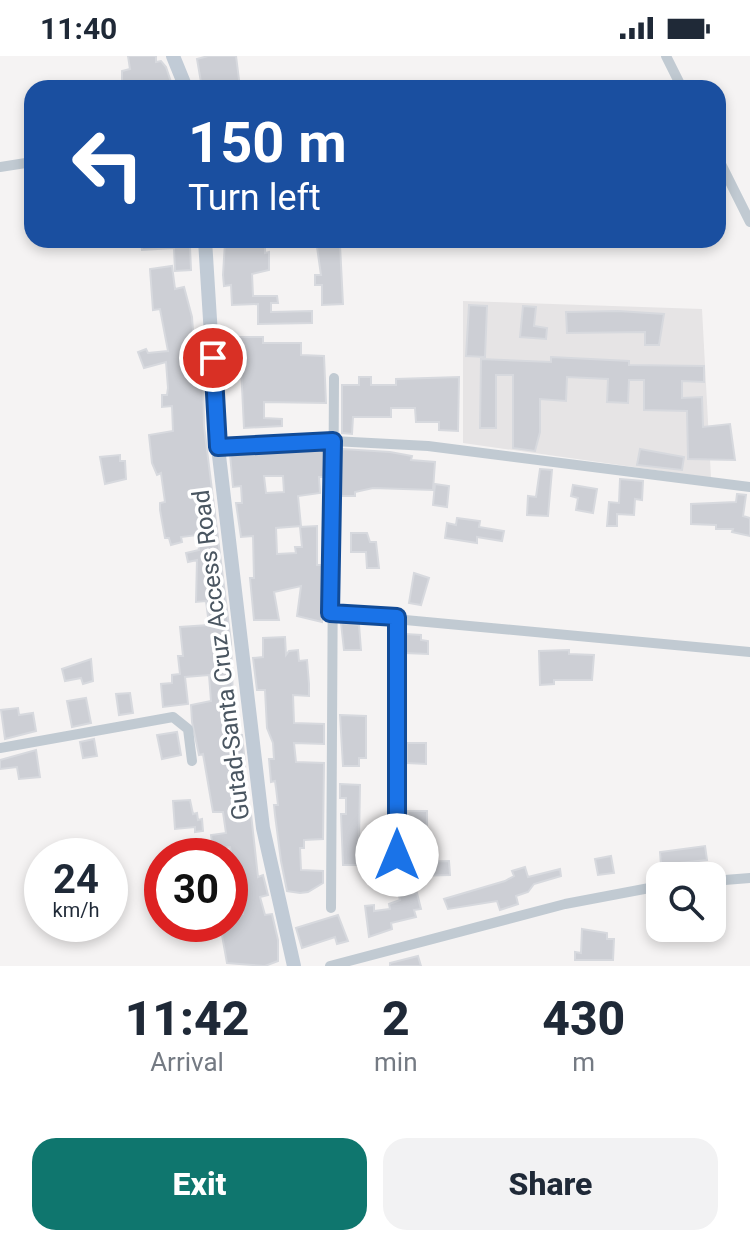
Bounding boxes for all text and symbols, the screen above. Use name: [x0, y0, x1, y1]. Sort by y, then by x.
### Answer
text: 11:40: [40, 11, 117, 46]
text: 150 m: [188, 110, 347, 176]
icon: left: [56, 112, 160, 216]
text: Turn left: [188, 177, 321, 219]
pin: [179, 324, 247, 392]
icon: arrive: [191, 336, 235, 380]
street label: Gutad-Santa Cruz Access Road: [187, 488, 255, 822]
position arrow: [355, 813, 439, 897]
speed limit sign: 30: [144, 838, 248, 942]
text: 24: [53, 856, 99, 903]
map controls: [646, 862, 726, 942]
button: search: [646, 862, 726, 942]
text: km/h: [53, 898, 99, 922]
text: 11:42: [125, 990, 249, 1047]
text: 2: [382, 990, 410, 1047]
text: 430: [542, 990, 625, 1047]
text: Arrival: [150, 1047, 224, 1077]
text: min: [374, 1047, 418, 1077]
text: m: [572, 1047, 595, 1077]
button: Exit: [32, 1138, 367, 1230]
button: Share: [383, 1138, 718, 1230]

